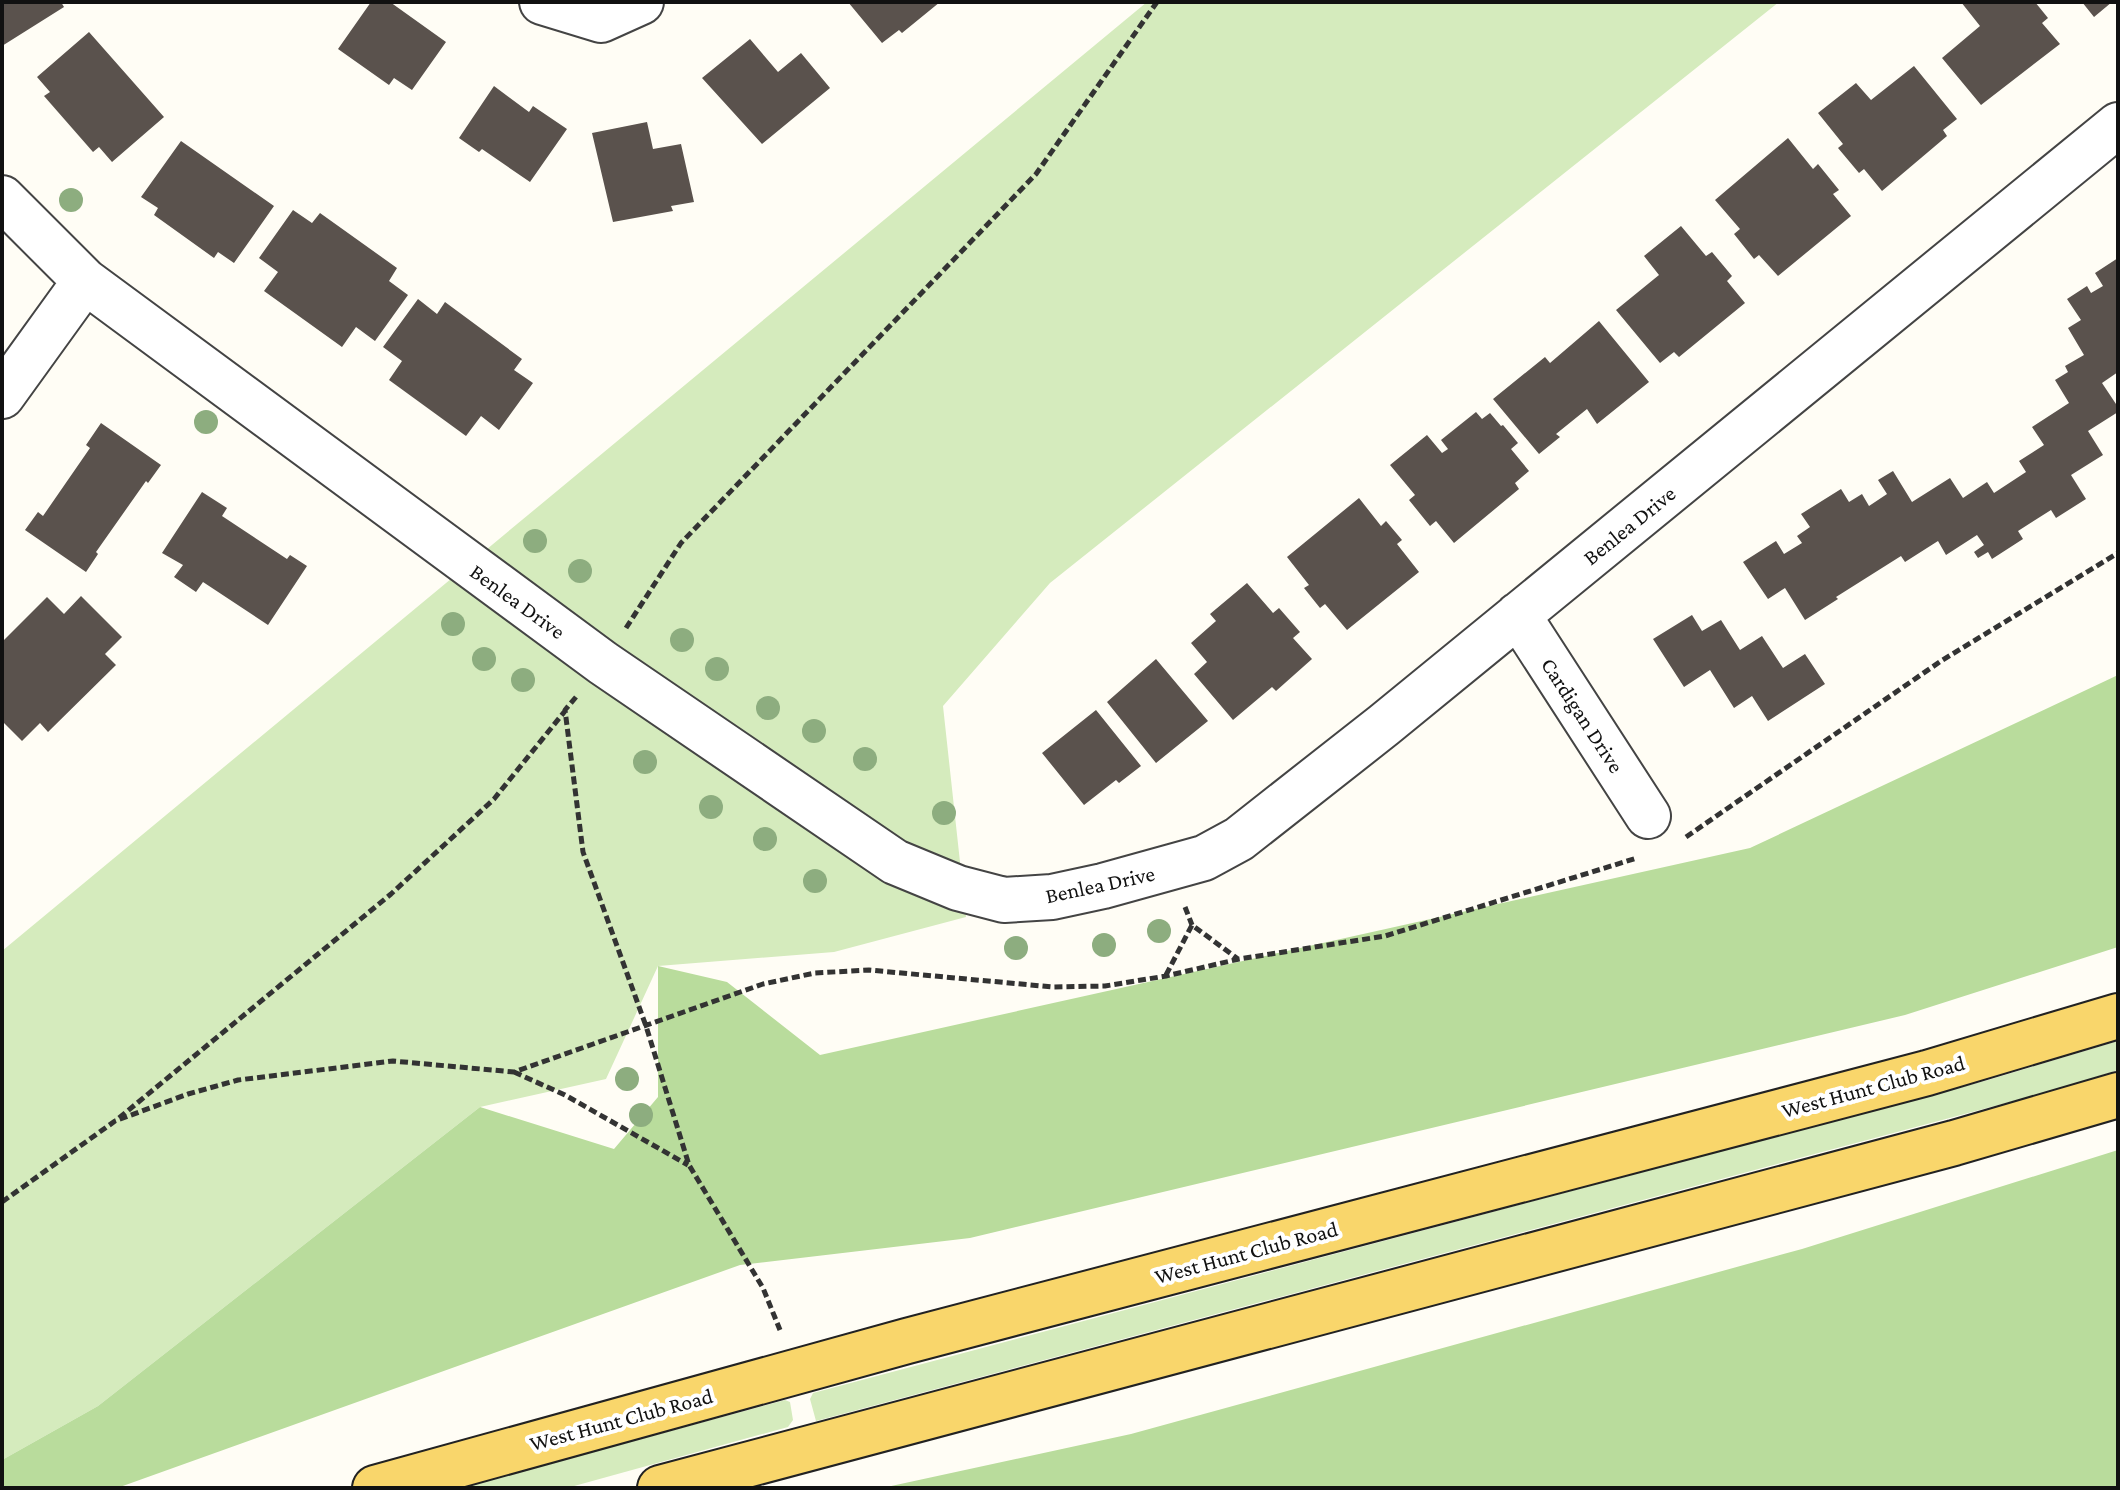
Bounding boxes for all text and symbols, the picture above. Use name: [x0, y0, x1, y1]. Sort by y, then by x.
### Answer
street label: Benlea Drive: [1578, 481, 1680, 570]
street label: Benlea Drive: [465, 559, 570, 644]
street label: Cardigan Drive: [1536, 653, 1629, 778]
street label: Benlea Drive: [1043, 861, 1157, 908]
street label: West Hunt Club Road: [1779, 1050, 1968, 1123]
street label: West Hunt Club Road: [1152, 1216, 1341, 1289]
street label: West Hunt Club Road: [527, 1383, 716, 1456]

